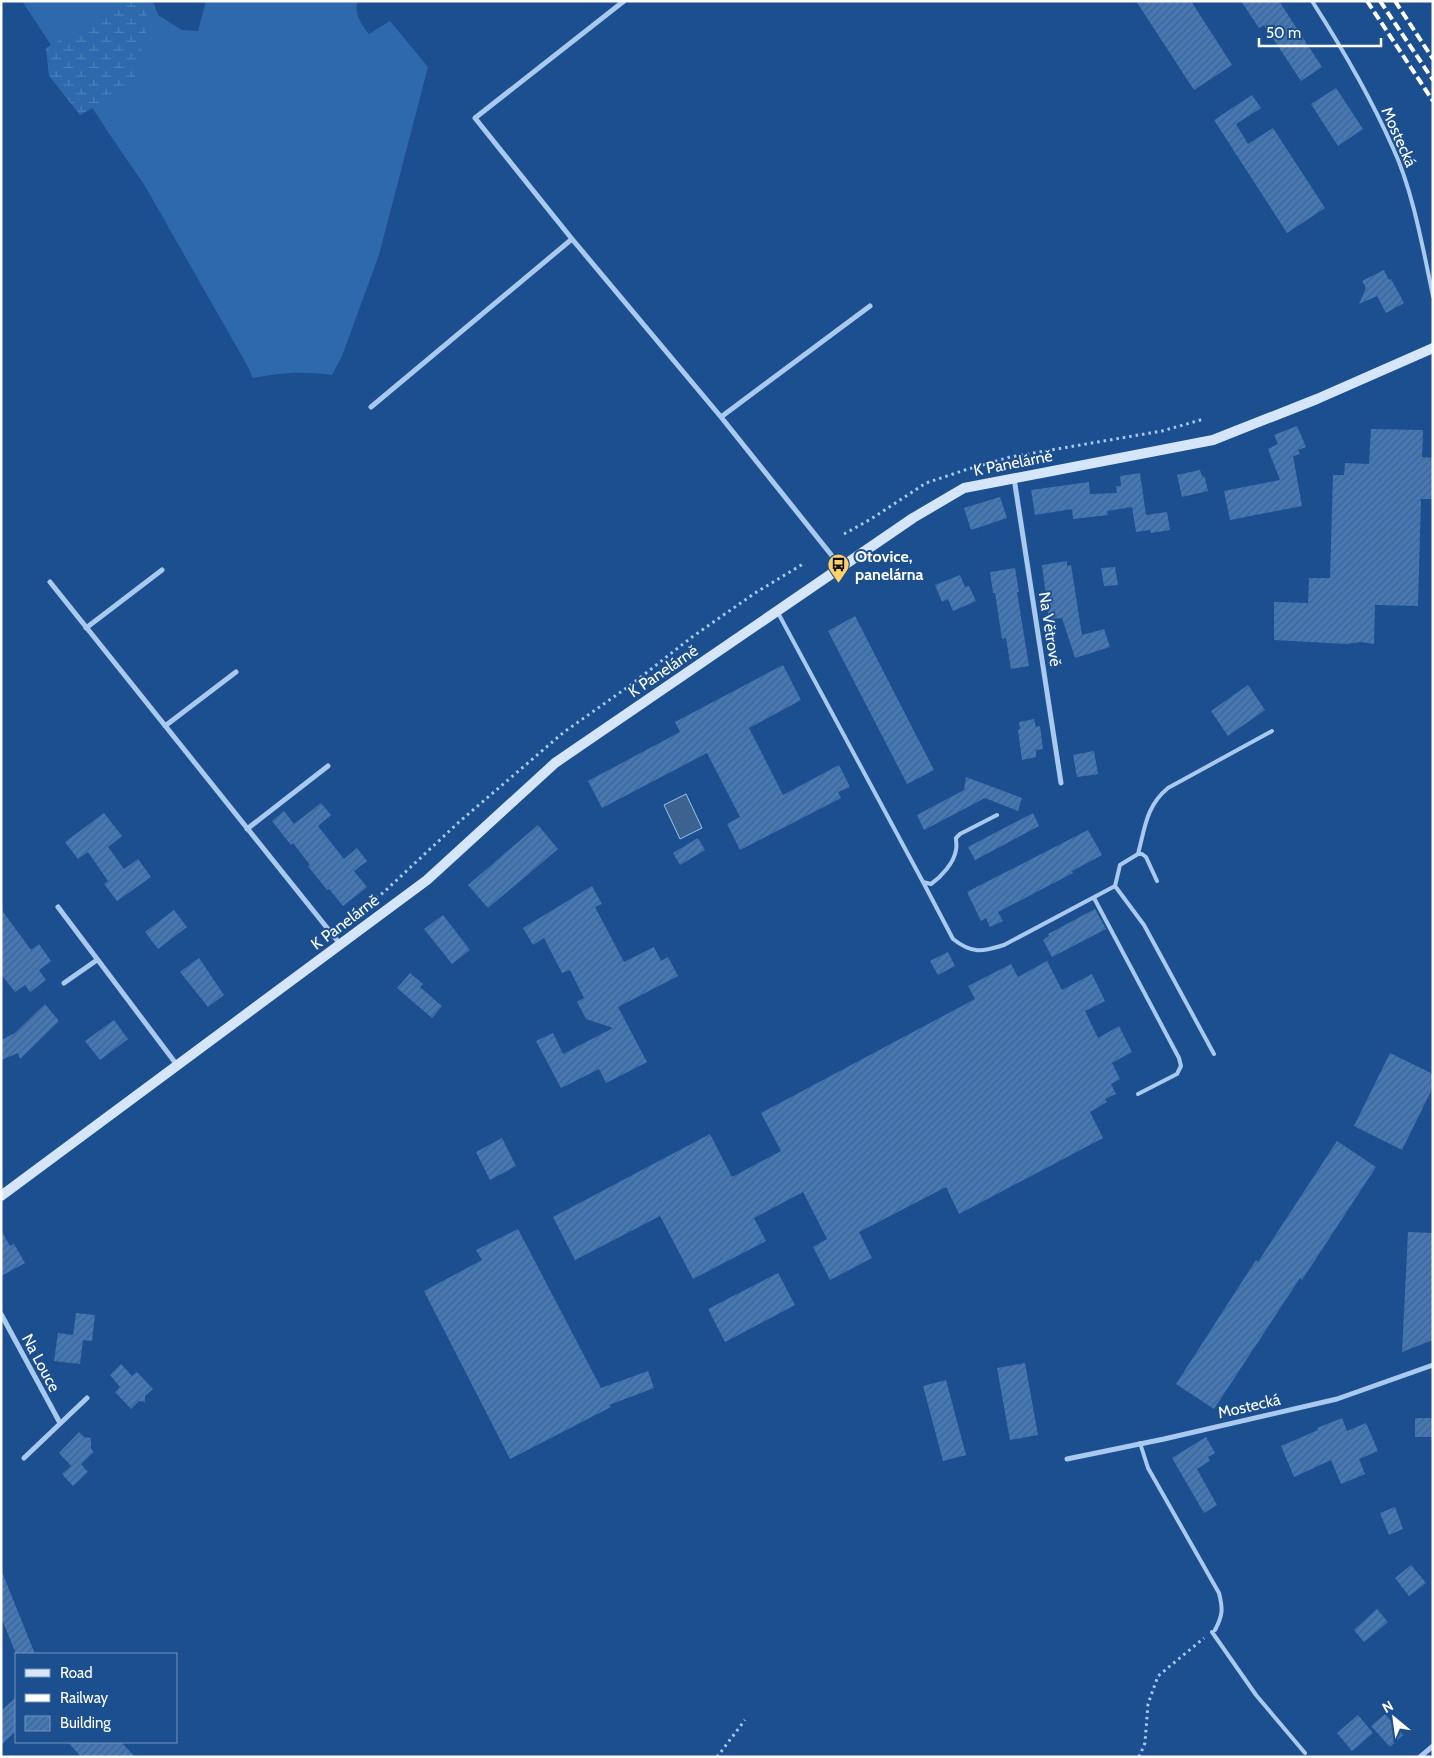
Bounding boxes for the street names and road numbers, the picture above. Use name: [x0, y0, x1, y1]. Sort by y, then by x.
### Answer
street label: Mostecká: [1377, 104, 1421, 170]
street label: K Panelárně: [972, 446, 1054, 480]
street label: Na Větrově: [1035, 590, 1065, 668]
street label: K Panelárně: [625, 641, 701, 701]
street label: K Panelárně: [307, 890, 383, 954]
street label: Na Louce: [18, 1331, 64, 1395]
street label: Mostecká: [1216, 1389, 1283, 1422]

